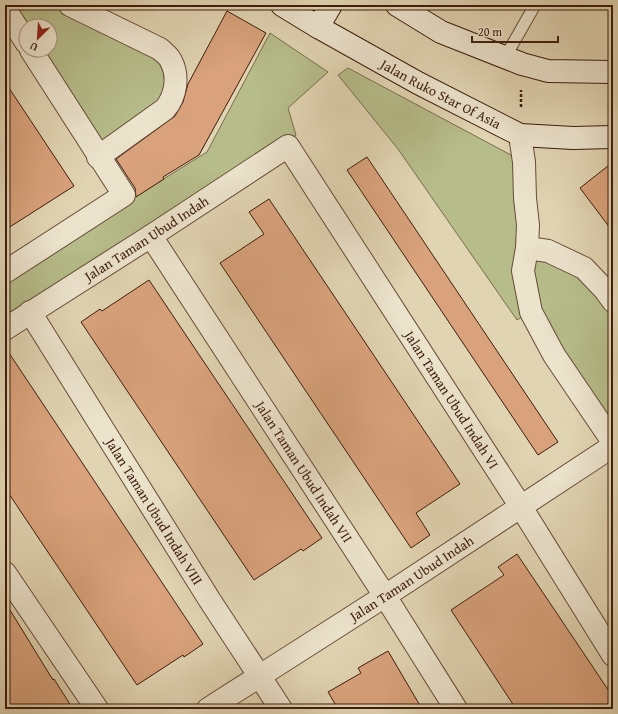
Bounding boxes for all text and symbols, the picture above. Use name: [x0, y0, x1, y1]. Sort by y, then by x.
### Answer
north arrow: [18, 18, 58, 58]
scale bar: [472, 18, 558, 44]
text: 20 m: [478, 23, 502, 40]
text: U: [27, 38, 41, 56]
street label: Jalan Ruko Star Of Asia: [375, 53, 505, 134]
street label: Jalan Taman Ubud Indah: [79, 191, 213, 287]
street label: Jalan Taman Ubud Indah VI: [399, 325, 504, 473]
street label: Jalan Taman Ubud Indah VII: [250, 395, 358, 546]
street label: Jalan Taman Ubud Indah VIII: [100, 432, 208, 589]
street label: Jalan Taman Ubud Indah: [344, 530, 478, 627]

